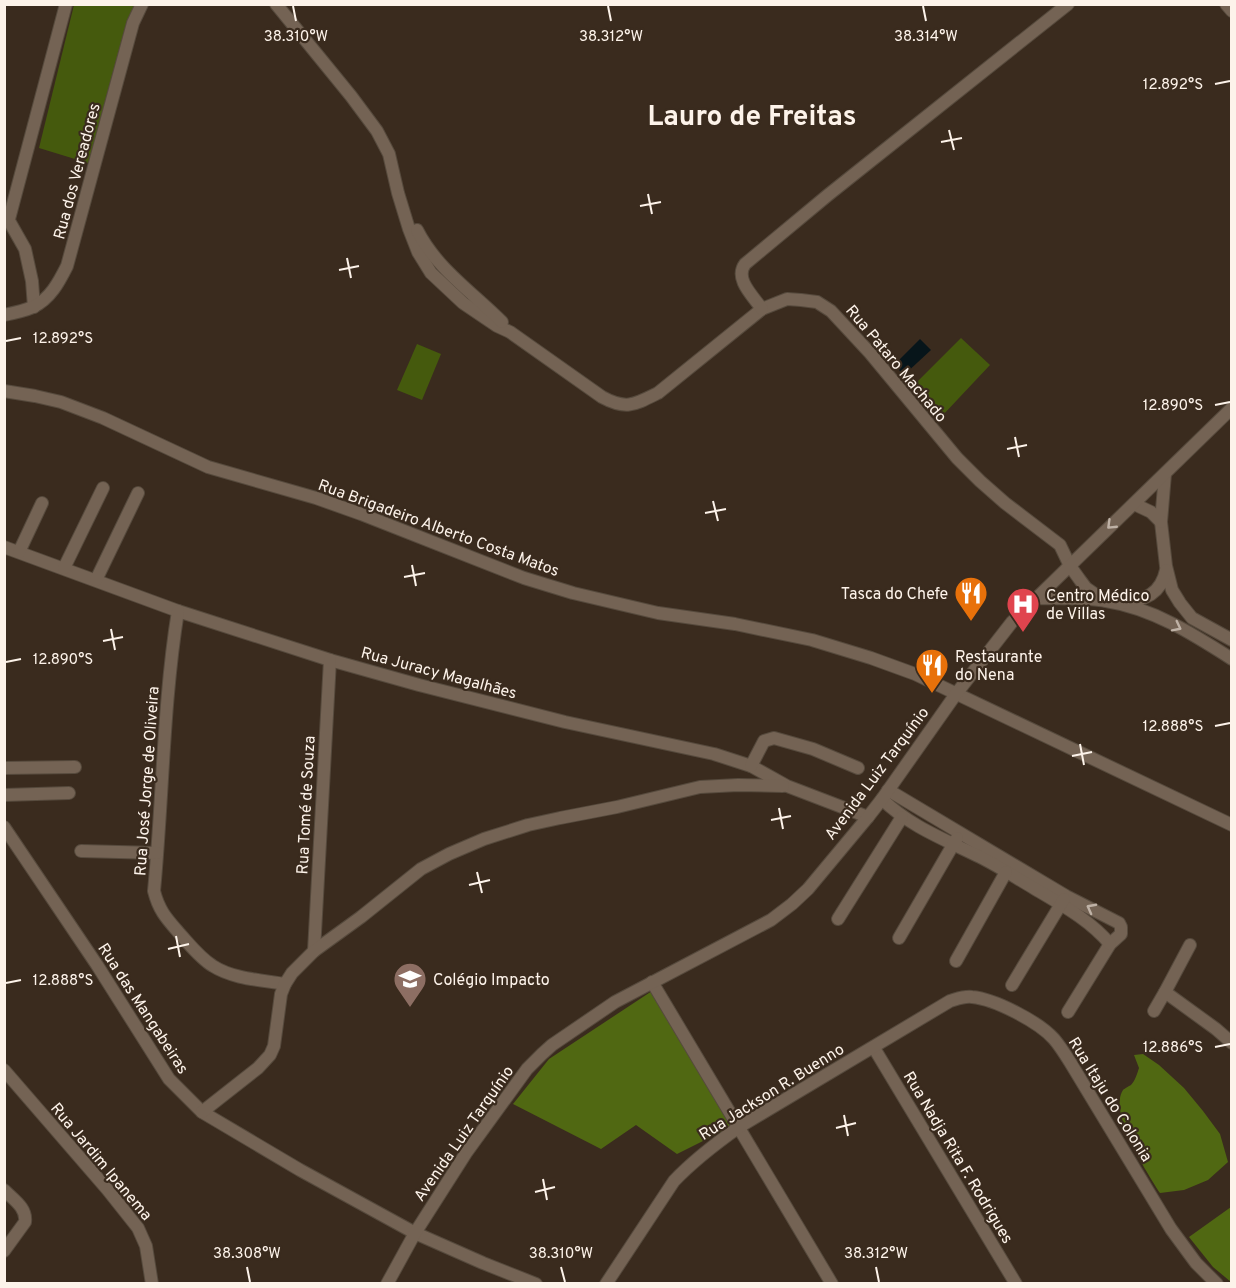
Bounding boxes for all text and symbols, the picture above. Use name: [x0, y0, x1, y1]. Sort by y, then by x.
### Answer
text: 38.310°W: [264, 28, 328, 47]
text: 38.312°W: [579, 28, 643, 47]
text: 38.314°W: [894, 28, 958, 47]
text: 12.892°S: [1143, 76, 1203, 95]
district label: Lauro de Freitas: [647, 100, 857, 136]
street label: Rua dos Vereadores: [50, 101, 106, 242]
street label: Rua Pataro Machado: [840, 301, 951, 427]
text: 12.892°S: [33, 330, 93, 349]
text: 12.890°S: [1143, 397, 1203, 416]
street label: Rua Brigadeiro Alberto Costa Matos: [315, 476, 562, 582]
one-way arrow: [1108, 518, 1119, 529]
restaurant icon: Tasca do Chefe: [953, 575, 989, 622]
place label: Tasca do Chefe: [841, 585, 948, 605]
hospital icon: Centro Médico de Villas: [1005, 586, 1041, 633]
place label: Centro Médico de Villas: [1046, 587, 1150, 625]
one-way arrow: [1171, 620, 1182, 631]
street label: Rua Juracy Magalhães: [358, 643, 519, 704]
restaurant icon: Restaurante do Nena: [914, 647, 950, 694]
place label: Restaurante do Nena: [955, 648, 1042, 686]
text: 12.890°S: [33, 651, 93, 670]
street label: Rua José Jorge de Oliveira: [131, 686, 165, 877]
street label: Avenida Luiz Tarquínio: [821, 704, 934, 845]
text: 12.888°S: [1143, 718, 1203, 737]
street label: Rua Tomé de Souza: [293, 735, 321, 875]
one-way arrow: [1086, 904, 1097, 915]
street label: Rua das Mangabeiras: [93, 940, 192, 1078]
school or university icon: Colégio Impacto: [392, 961, 428, 1008]
place label: Colégio Impacto: [433, 971, 550, 991]
text: 12.888°S: [33, 972, 93, 991]
street label: Rua Itaju do Colonia: [1063, 1034, 1156, 1166]
text: 12.886°S: [1143, 1039, 1203, 1058]
street label: Rua Jackson R. Buenno: [696, 1040, 848, 1146]
street label: Avenida Luiz Tarquínio: [410, 1062, 519, 1206]
street label: Rua Nadja Rita F. Rodrigues: [898, 1068, 1017, 1248]
street label: Rua Jardim Ipanema: [45, 1099, 156, 1225]
text: 38.308°W: [213, 1245, 281, 1264]
text: 38.310°W: [529, 1245, 593, 1264]
text: 38.312°W: [844, 1245, 908, 1264]

